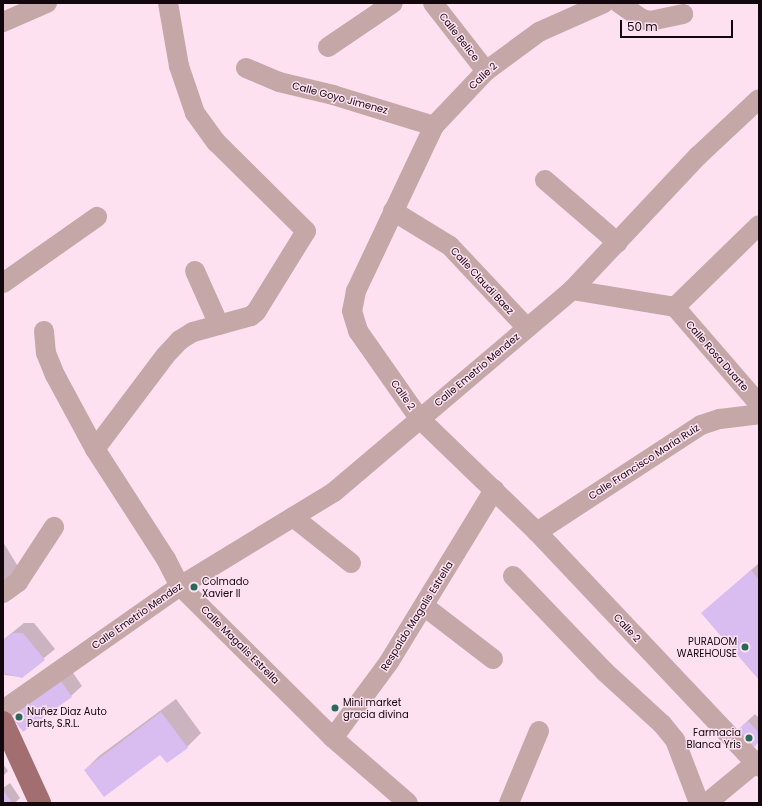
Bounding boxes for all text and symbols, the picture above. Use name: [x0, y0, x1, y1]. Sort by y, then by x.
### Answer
street label: Calle Belice: [436, 11, 482, 63]
scale bar: [622, 12, 735, 38]
text: 50 m: [627, 18, 658, 35]
street label: Calle 2: [466, 60, 500, 92]
street label: Calle Goyo Jimenez: [291, 79, 389, 117]
street label: Calle Claudi Baez: [448, 245, 516, 317]
street label: Calle Rosa Duarte: [683, 318, 751, 394]
street label: Calle Emetrio Mendez: [432, 331, 522, 409]
street label: Calle 2: [388, 378, 418, 412]
street label: Calle Francisco Maria Ruiz: [586, 422, 702, 502]
street label: Respaldo Magalis Estrella: [378, 559, 456, 673]
place label: Colmado Xavier II: [202, 575, 249, 598]
street label: Calle Emetrio Mendez: [90, 580, 184, 652]
marker: Colmado Xavier II: [189, 582, 199, 592]
street label: Calle Magalis Estrella: [198, 603, 282, 687]
street label: Calle 2: [611, 611, 643, 645]
place label: PURADOM WAREHOUSE: [677, 635, 737, 658]
marker: PURADOM WAREHOUSE: [740, 642, 750, 652]
place label: Mini market gracia divina: [343, 696, 409, 720]
marker: Mini market gracia divina: [330, 703, 340, 713]
place label: Nuñez Diaz Auto Parts, S.R.L.: [27, 705, 107, 728]
marker: Nuñez Diaz Auto Parts, S.R.L.: [14, 712, 24, 722]
place label: Farmacia Blanca Yris: [687, 726, 741, 750]
marker: Farmacia Blanca Yris: [744, 733, 754, 743]

